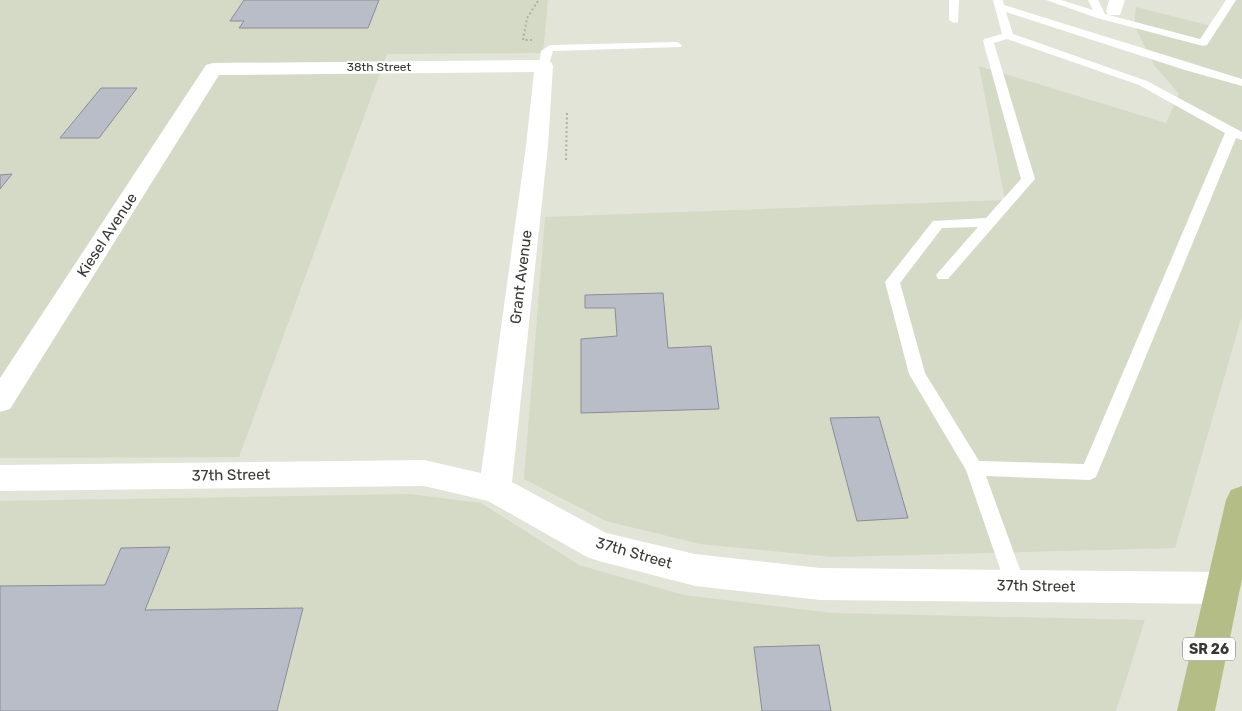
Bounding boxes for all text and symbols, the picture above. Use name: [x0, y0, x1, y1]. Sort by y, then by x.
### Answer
street label: 38th Street: [347, 60, 412, 74]
street label: Kiesel Avenue: [73, 190, 141, 280]
street label: Grant Avenue: [506, 229, 536, 325]
street label: 37th Street: [191, 465, 271, 485]
street label: 37th Street: [594, 533, 674, 573]
street label: 37th Street: [996, 576, 1076, 596]
road number: SR 26: [1183, 638, 1235, 661]

